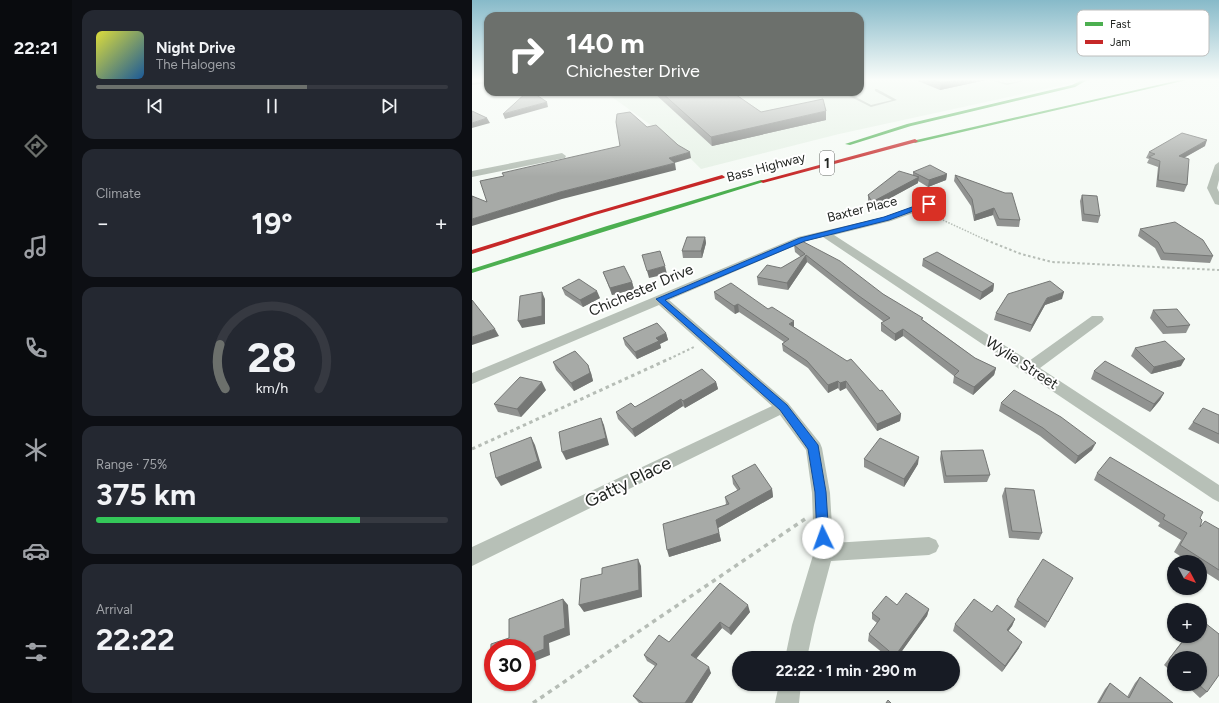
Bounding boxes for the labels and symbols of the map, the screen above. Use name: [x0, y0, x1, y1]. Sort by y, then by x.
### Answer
legend: [1077, 10, 1209, 56]
text: Fast: [1110, 18, 1131, 31]
text: Jam: [1110, 36, 1131, 49]
street label: Bass Highway: [725, 149, 807, 185]
road number: 1: [820, 151, 834, 175]
pin: [912, 187, 946, 221]
street label: Baxter Place: [826, 193, 898, 225]
street label: Chichester Drive: [586, 260, 696, 320]
street label: Wylie Street: [982, 333, 1062, 393]
street label: Gatty Place: [581, 452, 675, 512]
position arrow: [802, 517, 844, 559]
north arrow: [1167, 555, 1207, 595]
speed limit sign: 30: [484, 639, 536, 691]

